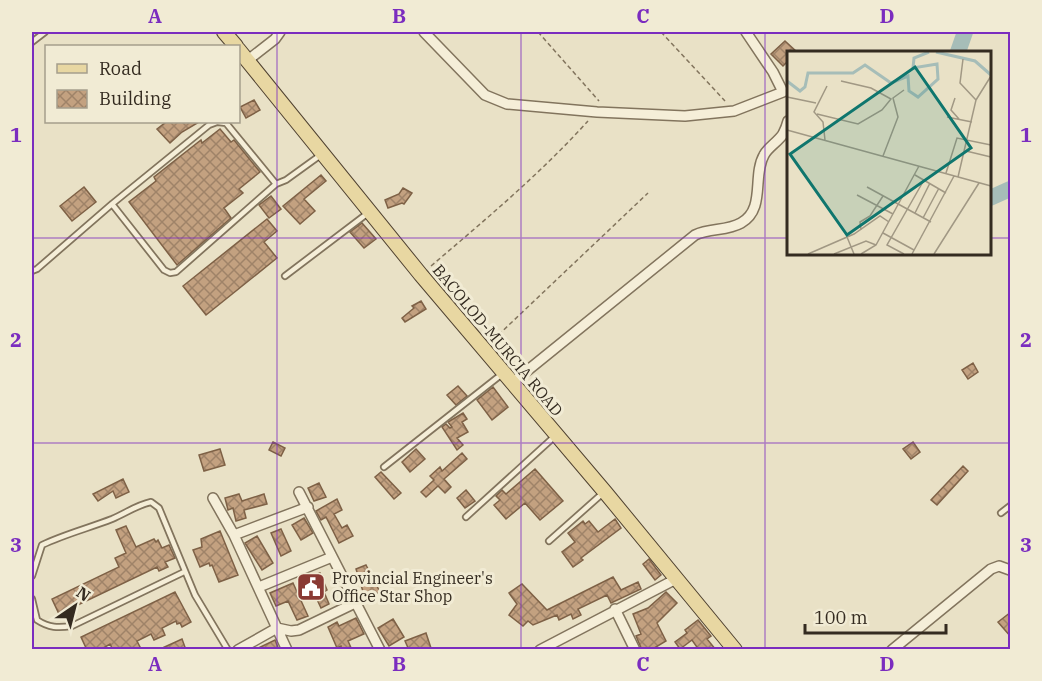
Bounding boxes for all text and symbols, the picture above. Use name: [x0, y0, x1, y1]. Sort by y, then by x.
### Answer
text: A: [148, 2, 162, 29]
text: B: [392, 2, 406, 29]
text: C: [636, 2, 650, 29]
text: D: [879, 2, 895, 29]
legend: [45, 45, 240, 123]
inset map: [787, 51, 991, 255]
text: Road: [99, 57, 142, 80]
text: Building: [99, 87, 171, 110]
text: 1: [10, 121, 22, 148]
text: 1: [1020, 121, 1032, 148]
street label: BACOLOD-MURCIA ROAD: [429, 260, 567, 420]
text: 2: [10, 326, 22, 353]
text: 2: [1020, 326, 1032, 353]
text: 3: [10, 531, 22, 558]
text: 3: [1020, 531, 1032, 558]
place label: Provincial Engineer's Office Star Shop: [332, 568, 493, 606]
public building icon: Provincial Engineer's Office Star Shop: [295, 571, 327, 603]
north arrow: [45, 576, 105, 636]
text: N: [73, 582, 95, 606]
scale bar: [805, 597, 946, 635]
text: 100 m: [814, 606, 868, 629]
text: A: [148, 650, 162, 677]
text: B: [392, 650, 406, 677]
text: C: [636, 650, 650, 677]
text: D: [879, 650, 895, 677]

